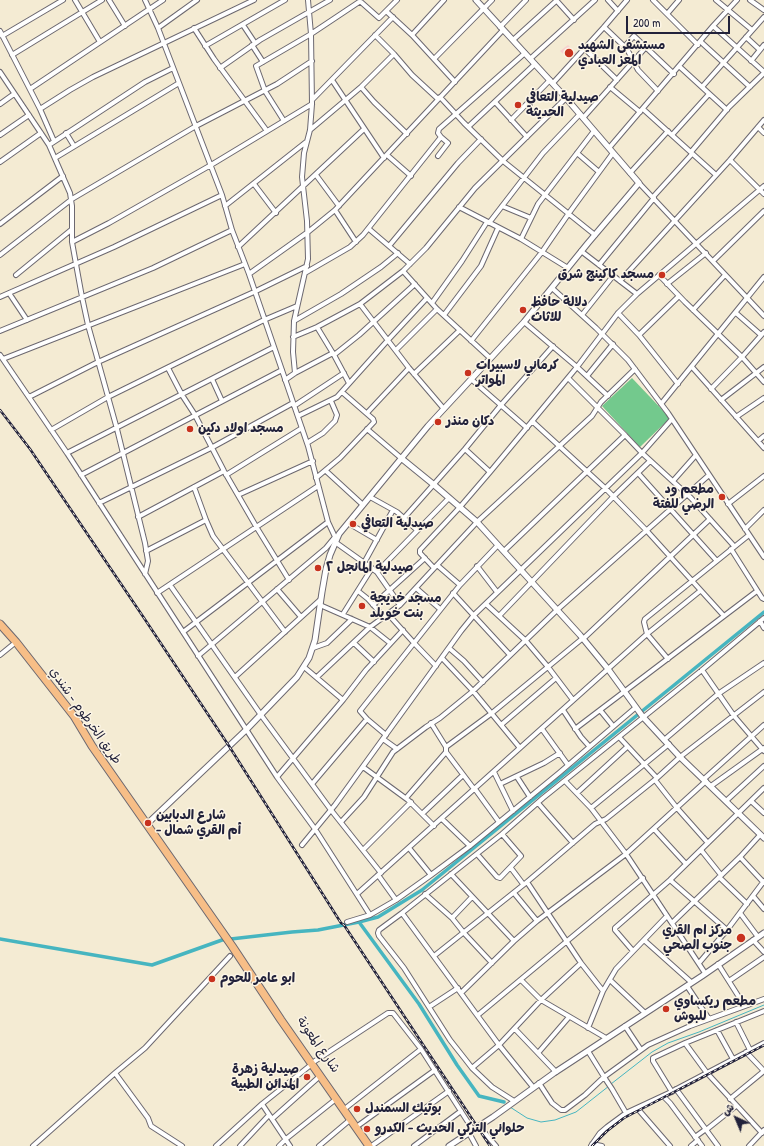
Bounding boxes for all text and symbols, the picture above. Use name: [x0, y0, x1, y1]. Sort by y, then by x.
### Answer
scale bar: [628, 8, 732, 34]
text: 200 m: [633, 14, 660, 31]
place label: مستشفى الشهيد المعز العبادي: [578, 38, 665, 69]
marker: مستشفى الشهيد المعز العبادي: [563, 47, 575, 59]
place label: صيدلية التعافي الحديثة: [526, 90, 599, 121]
marker: صيدلية التعافي الحديثة: [513, 100, 523, 110]
place label: مسجد كاكينج شرق: [558, 267, 654, 283]
marker: مسجد كاكينج شرق: [657, 270, 667, 280]
place label: دلالة حافظ للاثاث: [531, 295, 588, 326]
marker: دلالة حافظ للاثاث: [518, 305, 528, 315]
place label: كرماني لاسبيرات المواتر: [476, 358, 559, 389]
marker: كرماني لاسبيرات المواتر: [463, 368, 473, 378]
place label: دكان منذر: [446, 414, 494, 430]
marker: دكان منذر: [433, 417, 443, 427]
place label: مسجد اولاد دكين: [198, 421, 284, 437]
marker: مسجد اولاد دكين: [185, 424, 195, 434]
place label: مطعم ود الرضي للفتة: [653, 482, 714, 513]
marker: مطعم ود الرضي للفتة: [717, 492, 727, 502]
place label: صيدلية التعافي: [361, 516, 434, 532]
marker: صيدلية التعافي: [348, 519, 358, 529]
place label: صيدلية المانجل ٢: [326, 560, 413, 576]
marker: صيدلية المانجل ٢: [313, 563, 323, 573]
place label: مسجد خديجة بنت خويلد: [370, 591, 441, 622]
marker: مسجد خديجة بنت خويلد: [357, 601, 367, 611]
street label: طريق الخرطوم - شندي: [46, 664, 124, 768]
place label: شارع الدبابين - أم القري شمال: [156, 808, 241, 839]
marker: شارع الدبابين - أم القري شمال: [143, 818, 153, 828]
place label: مركز ام القري جنوب الصحي: [662, 923, 732, 954]
marker: مركز ام القري جنوب الصحي: [735, 932, 747, 944]
place label: ابو عامر للحوم: [220, 971, 295, 987]
marker: ابو عامر للحوم: [207, 974, 217, 984]
place label: مطعم ريكساوي للبوش: [674, 994, 756, 1025]
marker: مطعم ريكساوي للبوش: [661, 1004, 671, 1014]
street label: شارع المعونة: [293, 1014, 343, 1076]
place label: صيدلية زهرة المدائن الطبية: [231, 1062, 299, 1093]
marker: صيدلية زهرة المدائن الطبية: [302, 1072, 312, 1082]
north arrow: [716, 1098, 756, 1138]
text: ش: [718, 1100, 737, 1119]
place label: بوتيك السمندل: [365, 1101, 442, 1117]
marker: بوتيك السمندل: [352, 1104, 362, 1114]
place label: حلواني التركي الحديث - الكدرو: [375, 1121, 524, 1137]
marker: حلواني التركي الحديث - الكدرو: [362, 1124, 372, 1134]

